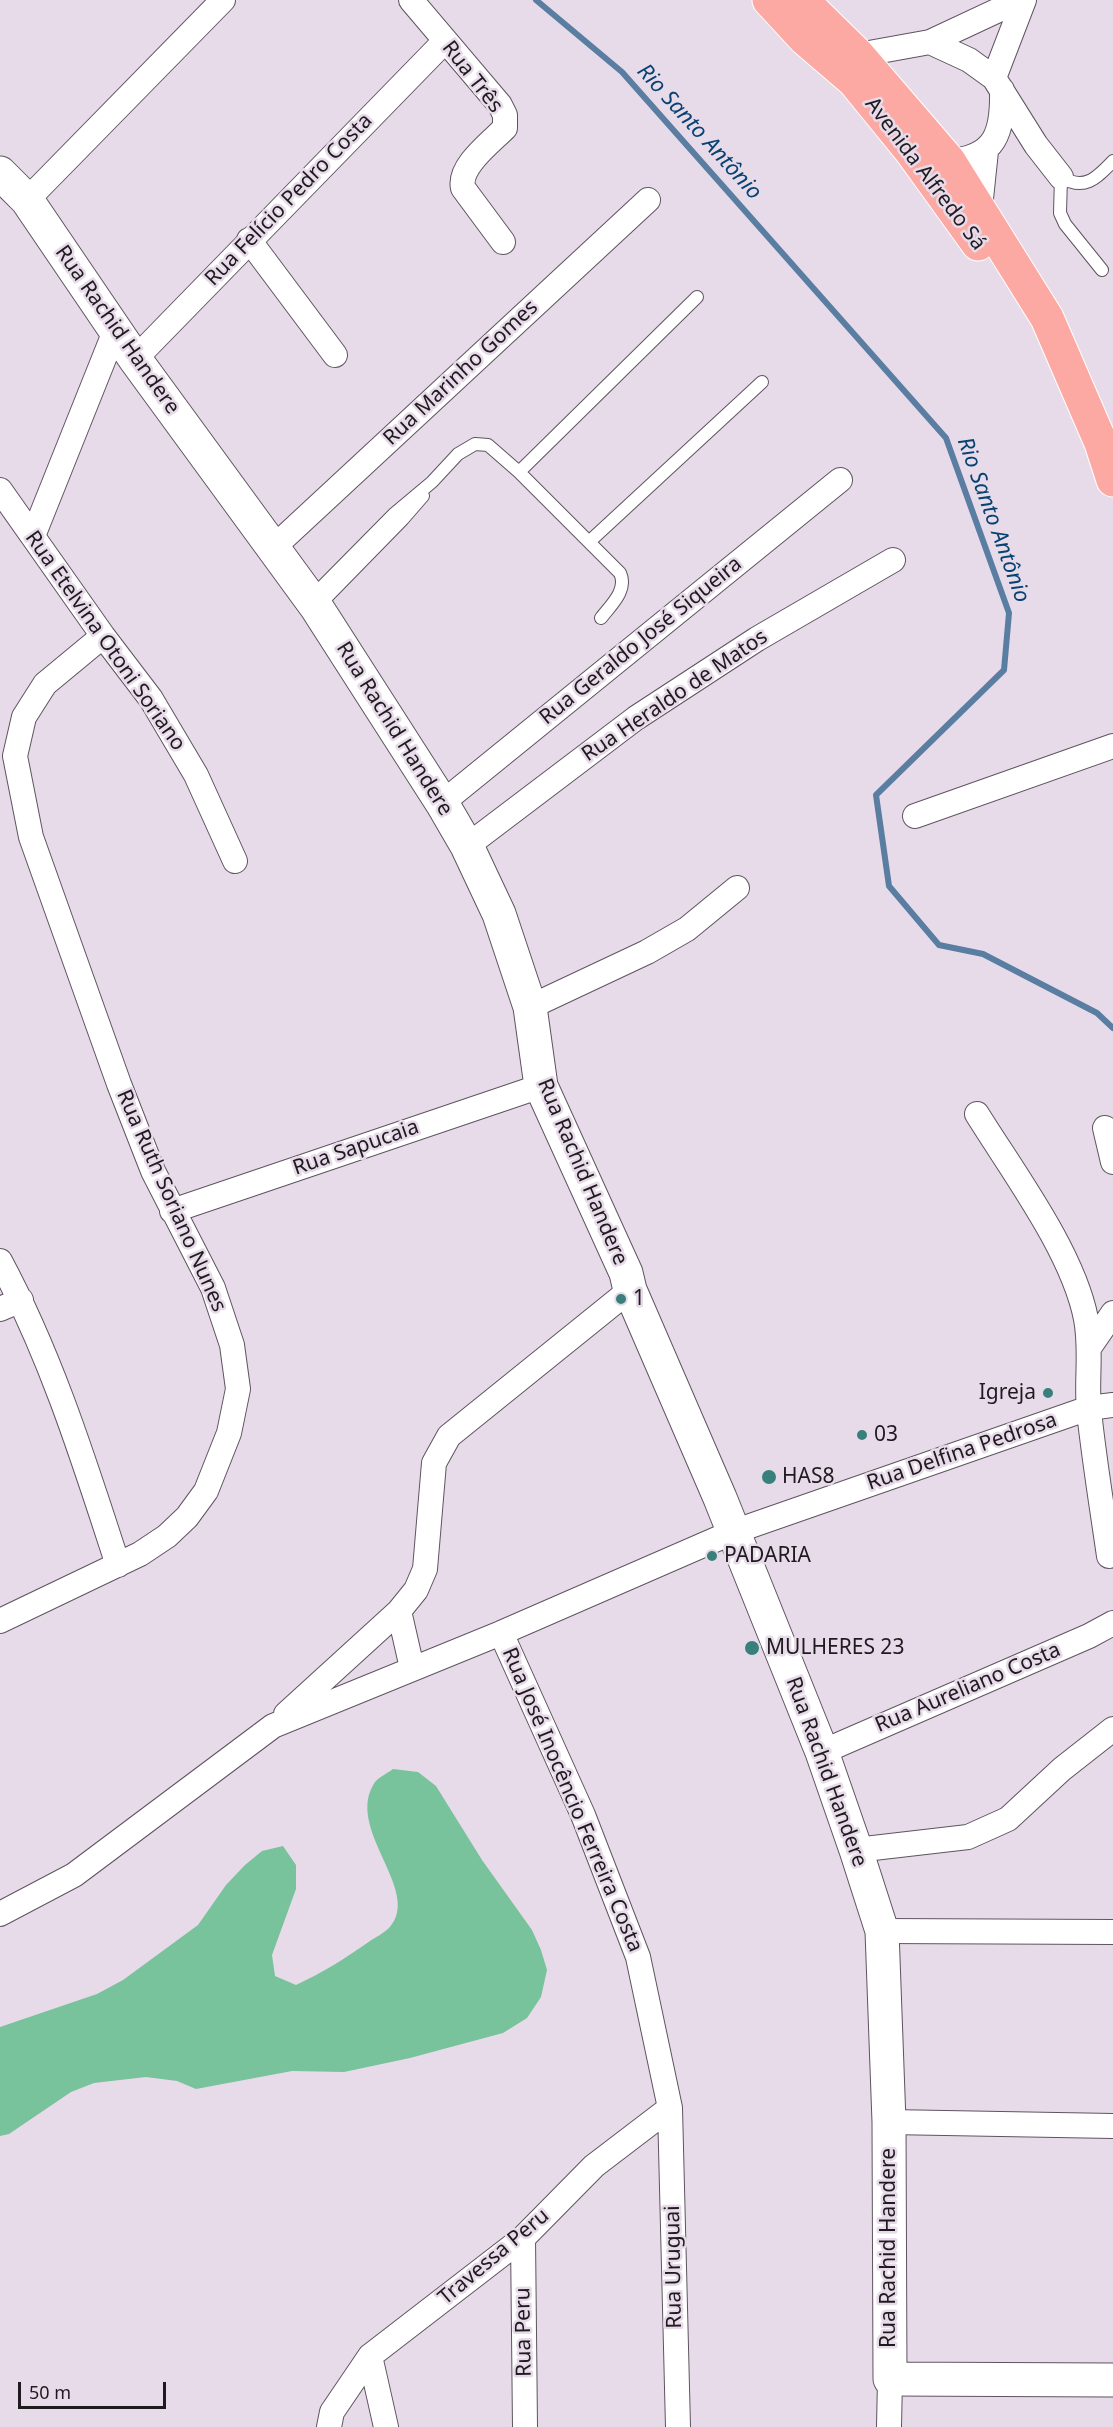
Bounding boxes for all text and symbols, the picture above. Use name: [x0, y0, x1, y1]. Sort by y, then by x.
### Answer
street label: Rua Três: [436, 36, 508, 118]
water label: Rio Santo Antônio: [631, 59, 767, 205]
street label: Avenida Alfredo Sá: [859, 93, 991, 255]
street label: Rua Felício Pedro Costa: [200, 109, 378, 291]
street label: Rua Rachid Handere: [49, 241, 185, 419]
street label: Rua Marinho Gomes: [379, 295, 543, 451]
water label: Rio Santo Antônio: [951, 434, 1035, 606]
street label: Rua Etelvina Otoni Soriano: [19, 526, 191, 756]
street label: Rua Geraldo José Siqueira: [535, 552, 747, 730]
street label: Rua Heraldo de Matos: [577, 624, 773, 768]
street label: Rua Rachid Handere: [330, 637, 458, 821]
street label: Rua Rachid Handere: [531, 1075, 633, 1269]
street label: Rua Ruth Soriano Nunes: [111, 1086, 231, 1316]
street label: Rua Sapucaia: [290, 1115, 422, 1181]
place label: 1: [633, 1286, 645, 1312]
marker: 1: [614, 1292, 628, 1306]
place label: Igreja: [979, 1380, 1036, 1406]
marker: Igreja: [1041, 1386, 1055, 1400]
street label: Rua Delfina Pedrosa: [864, 1408, 1060, 1496]
place label: 03: [874, 1422, 898, 1448]
marker: 03: [855, 1428, 869, 1442]
place label: HAS8: [782, 1464, 835, 1490]
marker: HAS8: [760, 1468, 778, 1486]
place label: PADARIA: [724, 1543, 811, 1569]
marker: PADARIA: [705, 1549, 719, 1563]
place label: MULHERES 23: [766, 1635, 904, 1661]
street label: Rua Aureliano Costa: [872, 1638, 1064, 1738]
marker: MULHERES 23: [743, 1639, 761, 1657]
street label: Rua José Inocêncio Ferreira Costa: [496, 1644, 648, 1956]
street label: Rua Rachid Handere: [780, 1674, 872, 1870]
street label: Rua Rachid Handere: [876, 2148, 902, 2348]
street label: Travessa Peru: [434, 2203, 554, 2311]
street label: Rua Uruguai: [660, 2205, 688, 2329]
street label: Rua Peru: [511, 2287, 537, 2377]
scale bar: [21, 2370, 170, 2408]
text: 50 m: [29, 2380, 71, 2404]

